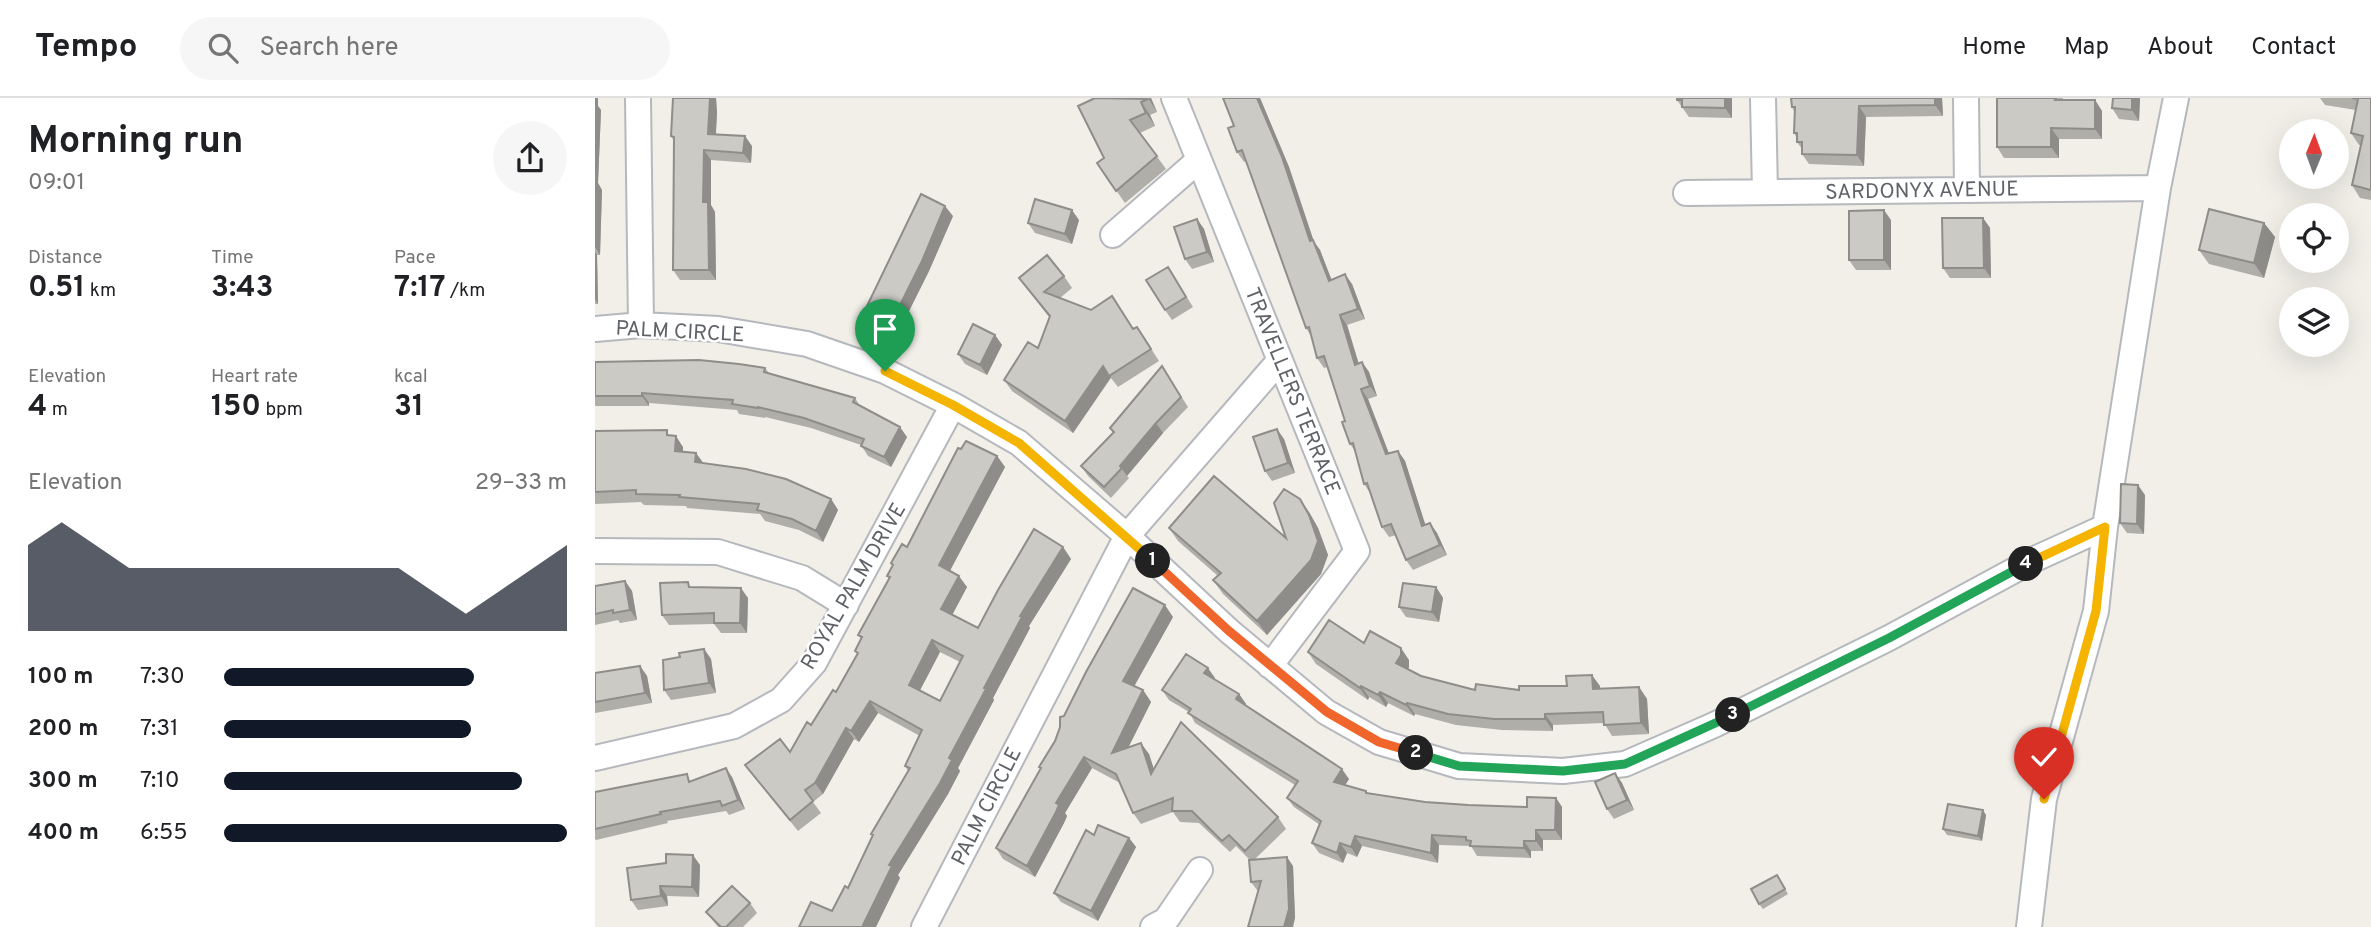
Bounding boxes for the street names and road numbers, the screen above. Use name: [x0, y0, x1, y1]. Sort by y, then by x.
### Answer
street label: SARDONYX AVENUE: [1825, 176, 2019, 207]
street label: TRAVELLERS TERRACE: [1238, 284, 1346, 499]
street label: PALM CIRCLE: [615, 316, 745, 349]
street label: ROYAL PALM DRIVE: [796, 498, 913, 675]
street label: PALM CIRCLE: [946, 743, 1029, 870]

